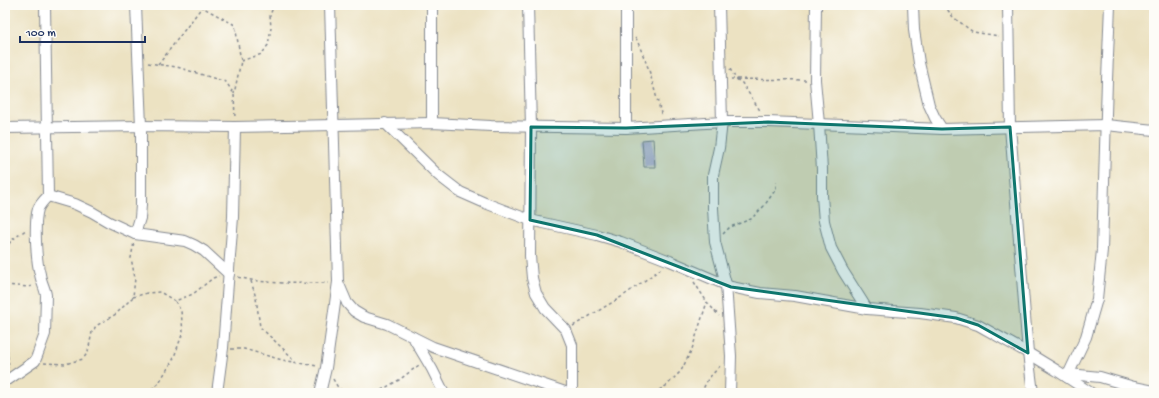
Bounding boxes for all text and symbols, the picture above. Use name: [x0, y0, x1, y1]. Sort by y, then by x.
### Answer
scale bar: [20, 18, 145, 44]
text: 100 m: [25, 27, 56, 41]

